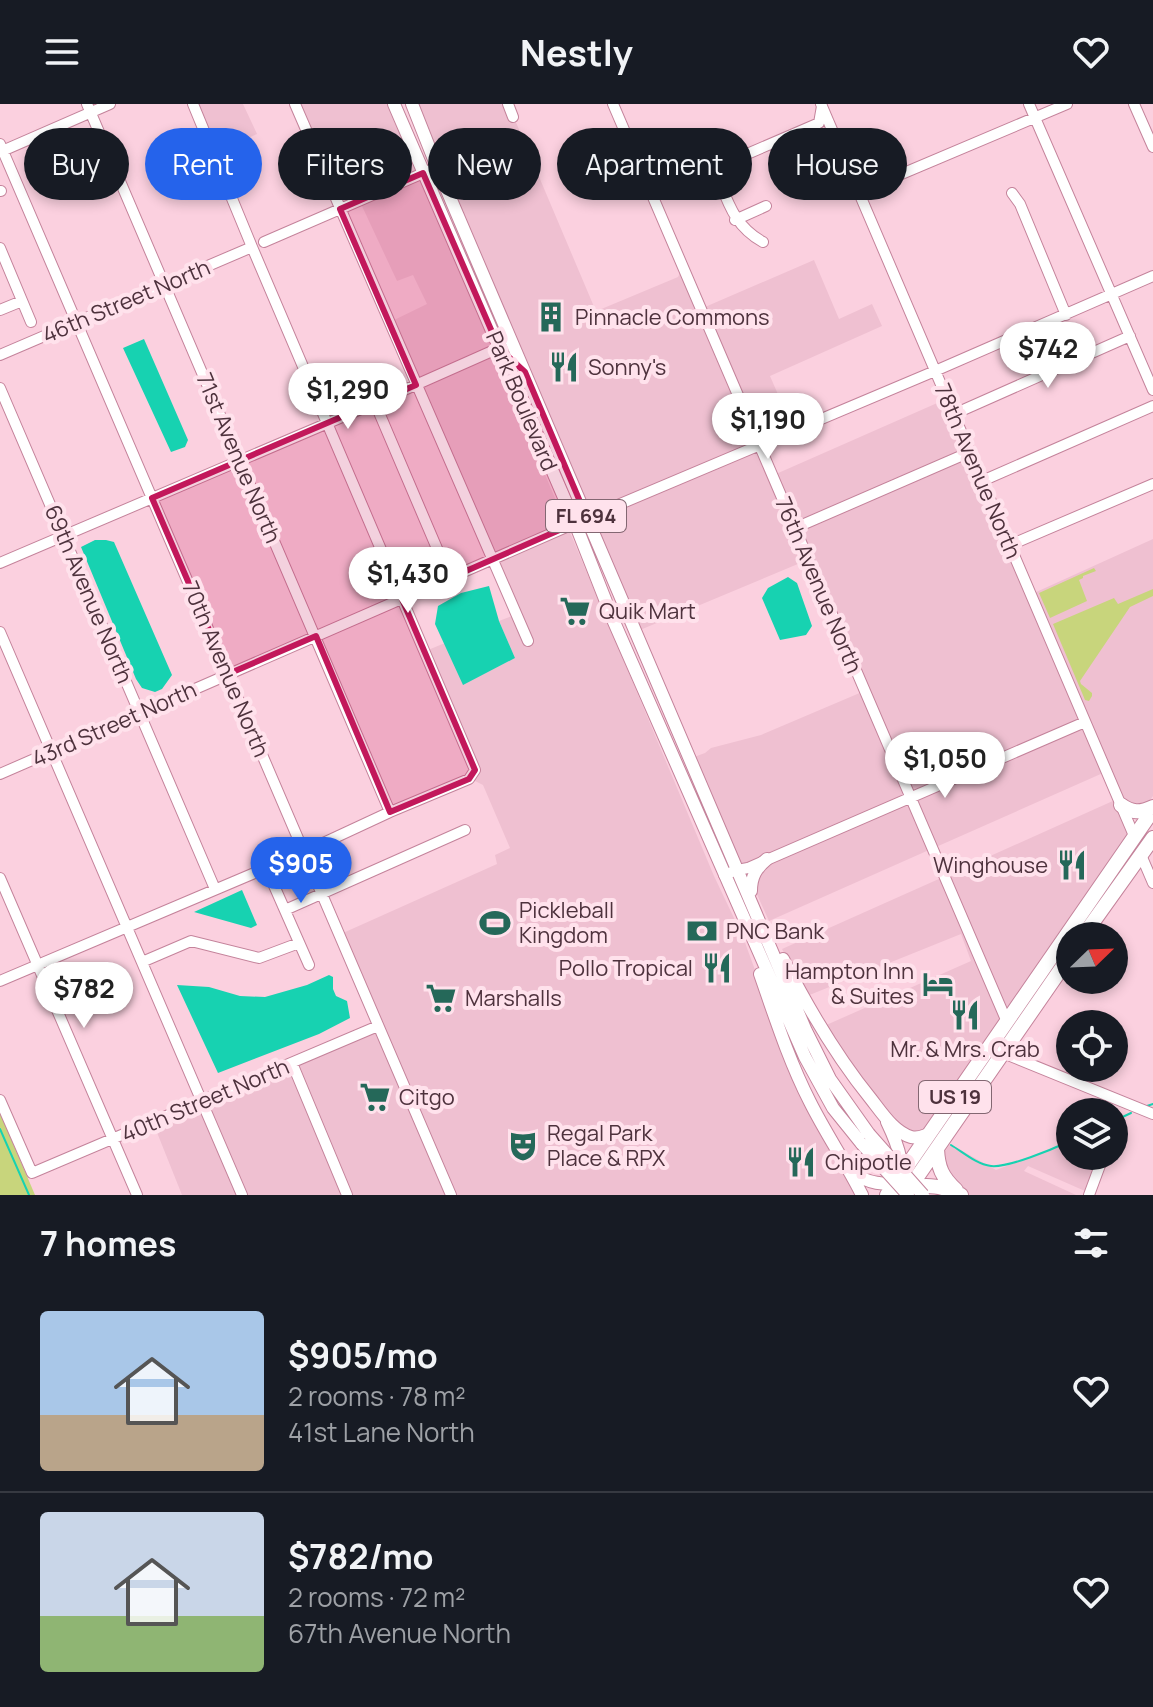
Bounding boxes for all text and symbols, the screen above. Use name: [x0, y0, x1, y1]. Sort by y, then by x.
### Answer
text: Nestly: [520, 28, 633, 77]
icon: menu: [40, 30, 84, 74]
icon: heart: [1069, 30, 1113, 74]
chip: Buy: [24, 128, 129, 200]
chip: Rent: [145, 128, 262, 200]
chip: Filters: [278, 128, 412, 200]
chip: New: [428, 128, 541, 200]
chip: Apartment: [557, 128, 752, 200]
chip: House: [768, 128, 907, 200]
street label: 46th Street North: [37, 252, 215, 350]
building icon: Pinnacle Commons: [534, 300, 568, 334]
place label: Pinnacle Commons: [575, 302, 770, 332]
pin: $742: [1001, 322, 1095, 390]
street label: Park Boulevard: [479, 327, 565, 475]
text: $742: [1018, 330, 1078, 366]
restaurant icon: Sonny's: [547, 350, 581, 384]
place label: Sonny's: [588, 352, 666, 382]
pin: $1,290: [283, 363, 413, 431]
street label: 71st Avenue North: [190, 368, 288, 548]
text: $1,290: [306, 371, 390, 407]
street label: 78th Avenue North: [928, 379, 1028, 563]
pin: $1,190: [703, 393, 833, 461]
text: $1,190: [730, 401, 806, 437]
street label: 76th Avenue North: [768, 492, 870, 678]
street label: 69th Avenue North: [38, 500, 140, 688]
road number: FL 694: [546, 500, 626, 532]
pin: $1,430: [343, 547, 473, 615]
text: $1,430: [367, 555, 449, 591]
street label: 70th Avenue North: [175, 576, 277, 762]
supermarket icon: Quik Mart: [558, 594, 592, 628]
place label: Quik Mart: [599, 596, 696, 626]
street label: 43rd Street North: [27, 674, 201, 774]
pin: $1,050: [880, 732, 1010, 800]
text: $1,050: [903, 740, 987, 776]
pin: $905: [254, 837, 348, 905]
text: $905: [269, 845, 333, 881]
restaurant icon: Winghouse: [1055, 848, 1089, 882]
place label: Winghouse: [933, 850, 1048, 880]
place label: Pickleball Kingdom: [519, 895, 614, 950]
sports icon: Pickleball Kingdom: [478, 906, 512, 940]
bank icon: PNC Bank: [685, 914, 719, 948]
place label: PNC Bank: [726, 916, 825, 946]
north arrow: [1056, 922, 1128, 994]
map controls: [1056, 922, 1128, 1170]
restaurant icon: Pollo Tropical: [700, 951, 734, 985]
place label: Pollo Tropical: [559, 953, 693, 983]
place label: Hampton Inn & Suites: [785, 956, 914, 1011]
pin: $782: [37, 962, 131, 1030]
hotel icon: Hampton Inn & Suites: [921, 967, 955, 1001]
text: $782: [53, 970, 115, 1006]
supermarket icon: Marshalls: [424, 981, 458, 1015]
place label: Marshalls: [465, 983, 562, 1013]
restaurant icon: Mr. & Mrs. Crab: [948, 998, 982, 1032]
button: locate: [1056, 1010, 1128, 1082]
place label: Mr. & Mrs. Crab: [890, 1034, 1040, 1064]
street label: 40th Street North: [116, 1051, 294, 1149]
supermarket icon: Citgo: [358, 1080, 392, 1114]
road number: US 19: [919, 1081, 991, 1113]
place label: Citgo: [399, 1082, 455, 1112]
button: layers: [1056, 1098, 1128, 1170]
place label: Regal Park Place & RPX: [547, 1118, 666, 1173]
theatre icon: Regal Park Place & RPX: [506, 1129, 540, 1163]
restaurant icon: Chipotle: [784, 1145, 818, 1179]
place label: Chipotle: [825, 1147, 912, 1177]
text: 7 homes: [40, 1220, 176, 1266]
icon: filters: [1069, 1221, 1113, 1265]
text: $905/mo: [288, 1332, 438, 1378]
icon: home: [104, 1343, 200, 1439]
icon: heart: [1069, 1369, 1113, 1413]
text: 2 rooms · 78 m²: [288, 1378, 466, 1414]
text: 41st Lane North: [288, 1414, 475, 1450]
text: $782/mo: [288, 1533, 434, 1579]
icon: home: [104, 1544, 200, 1640]
icon: heart: [1069, 1570, 1113, 1614]
text: 2 rooms · 72 m²: [288, 1579, 465, 1615]
text: 67th Avenue North: [288, 1615, 511, 1651]

